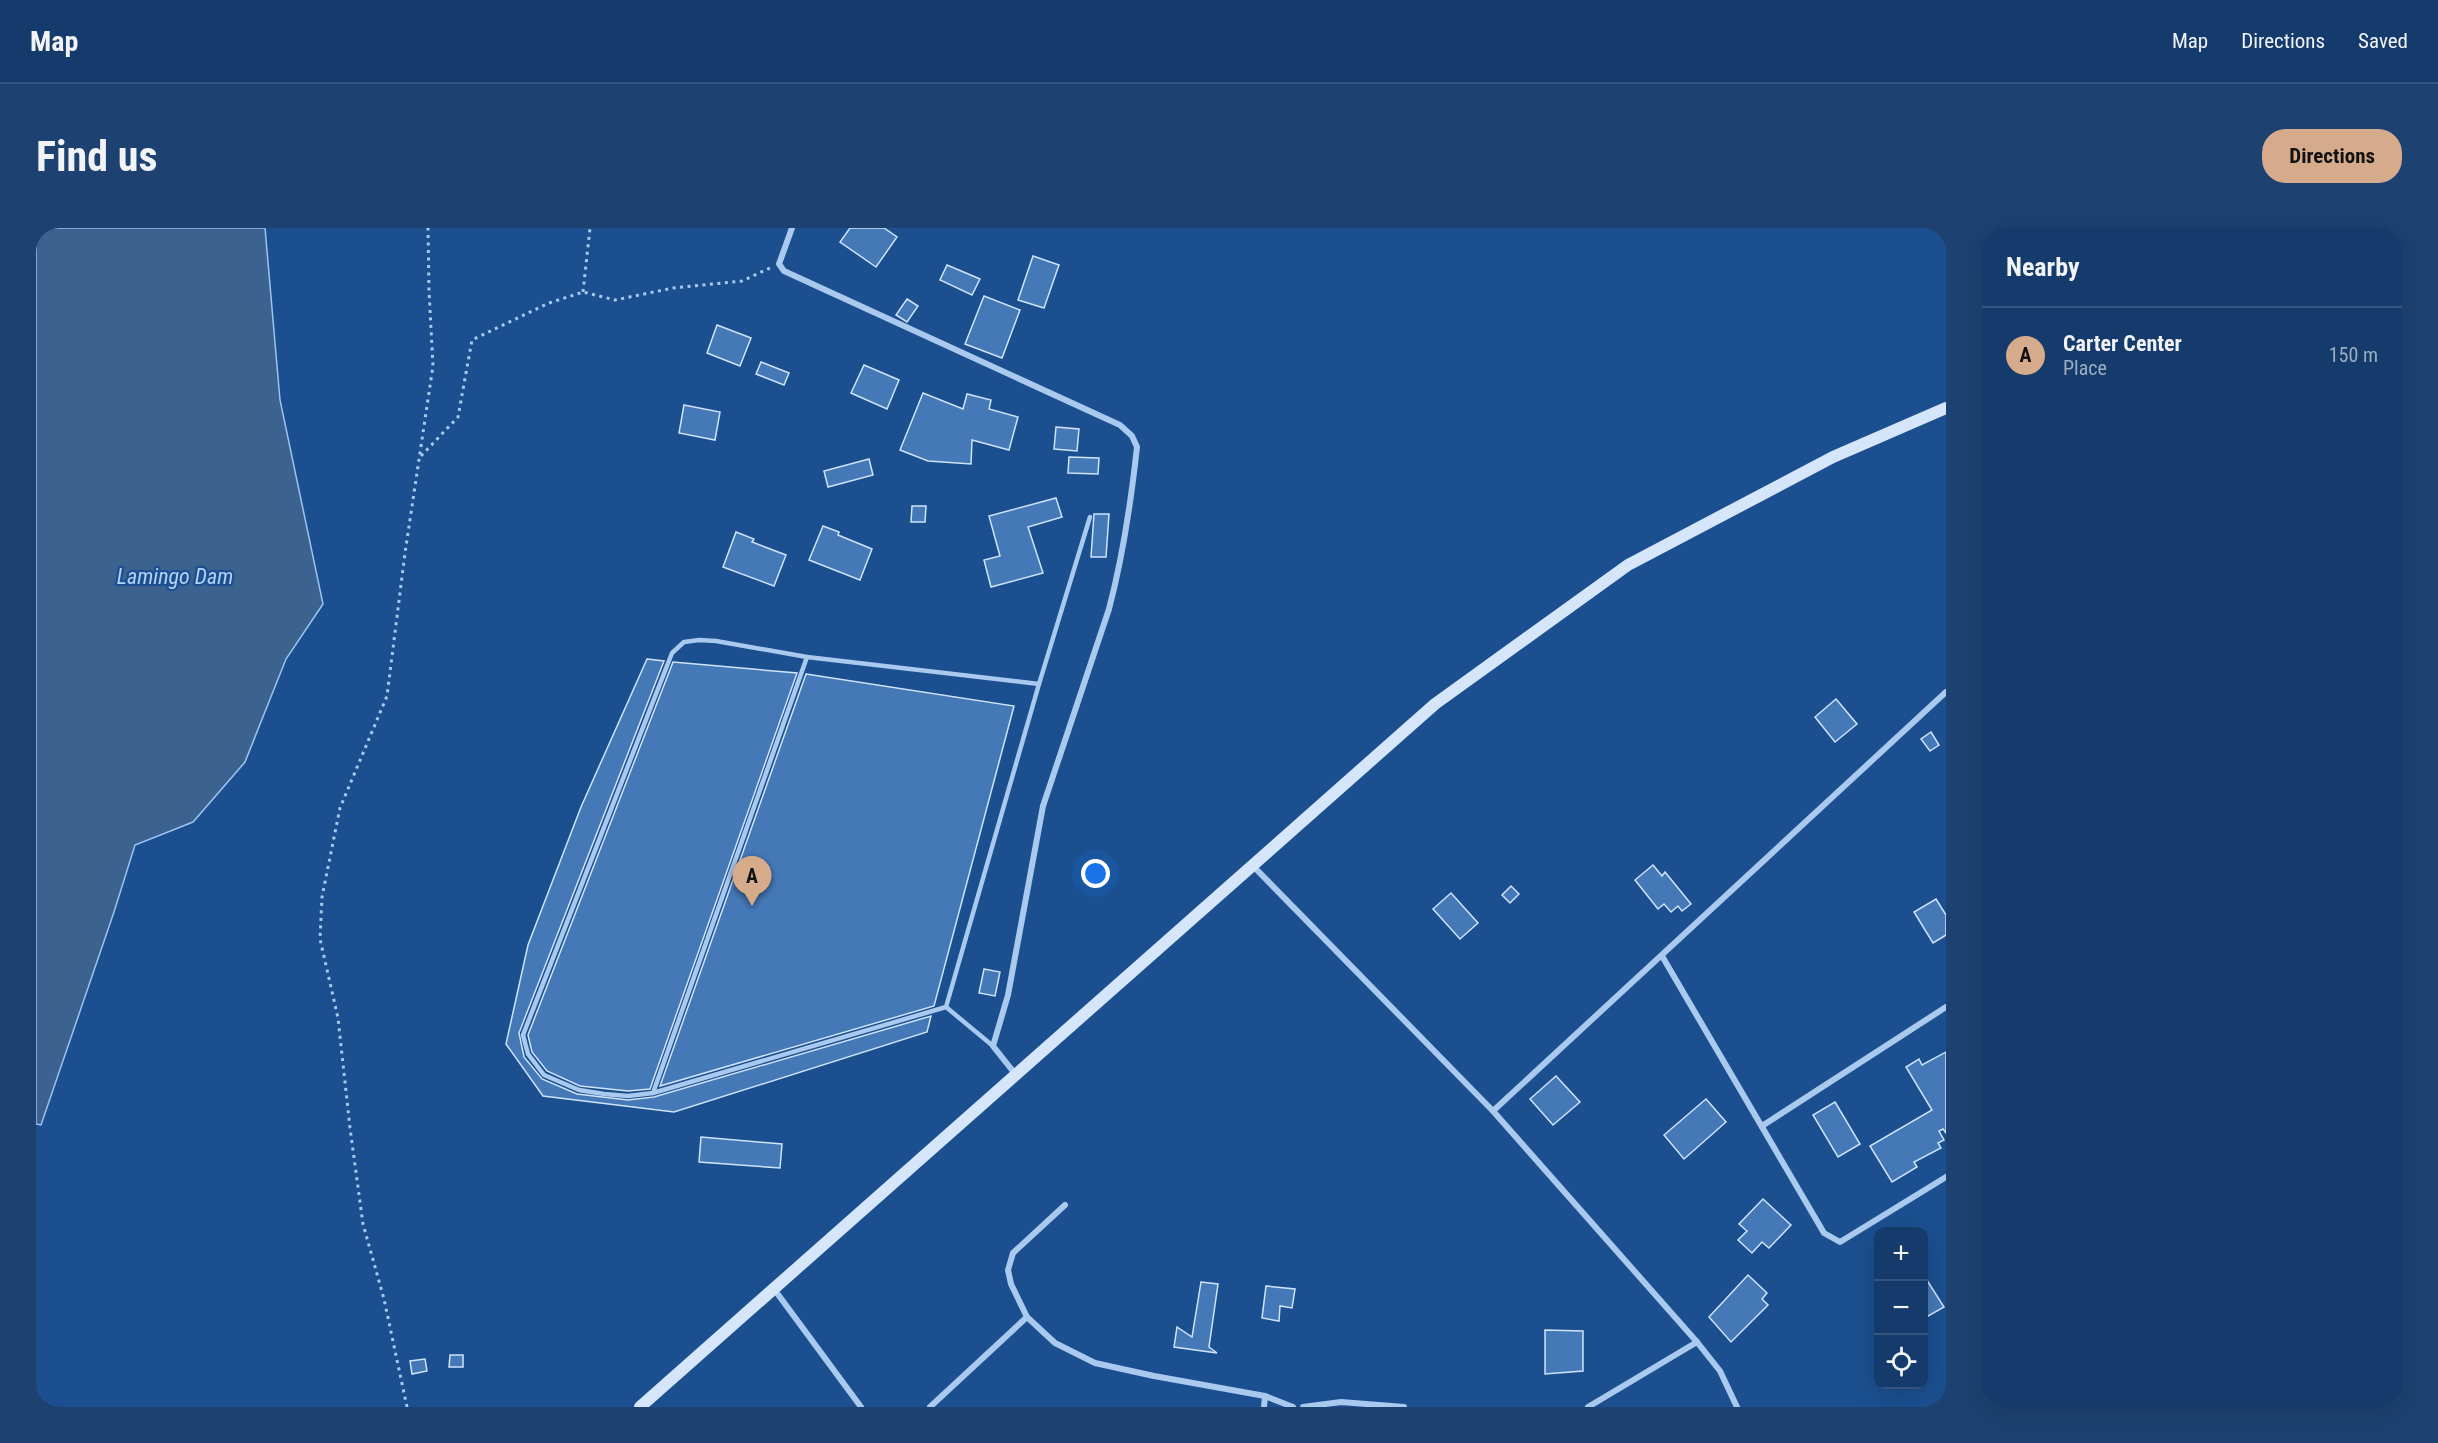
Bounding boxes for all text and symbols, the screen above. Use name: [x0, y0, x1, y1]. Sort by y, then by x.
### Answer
text: Map: [30, 25, 78, 58]
text: Map: [2172, 29, 2208, 53]
text: Directions: [2241, 29, 2325, 53]
text: Saved: [2358, 29, 2408, 53]
button: Directions: [2262, 129, 2402, 183]
text: Find us: [36, 132, 157, 181]
text: Nearby: [2006, 252, 2080, 282]
text: Carter Center: [2063, 331, 2182, 356]
text: A: [2020, 343, 2031, 367]
text: 150 m: [2329, 343, 2378, 367]
text: Place: [2063, 356, 2107, 380]
water label: Lamingo Dam: [117, 564, 233, 589]
pin: A: [732, 856, 772, 906]
your location: [1081, 859, 1110, 888]
map controls: [1874, 1227, 1928, 1389]
button: +: [1874, 1227, 1928, 1281]
button: −: [1874, 1281, 1928, 1335]
button: locate: [1874, 1335, 1928, 1389]

